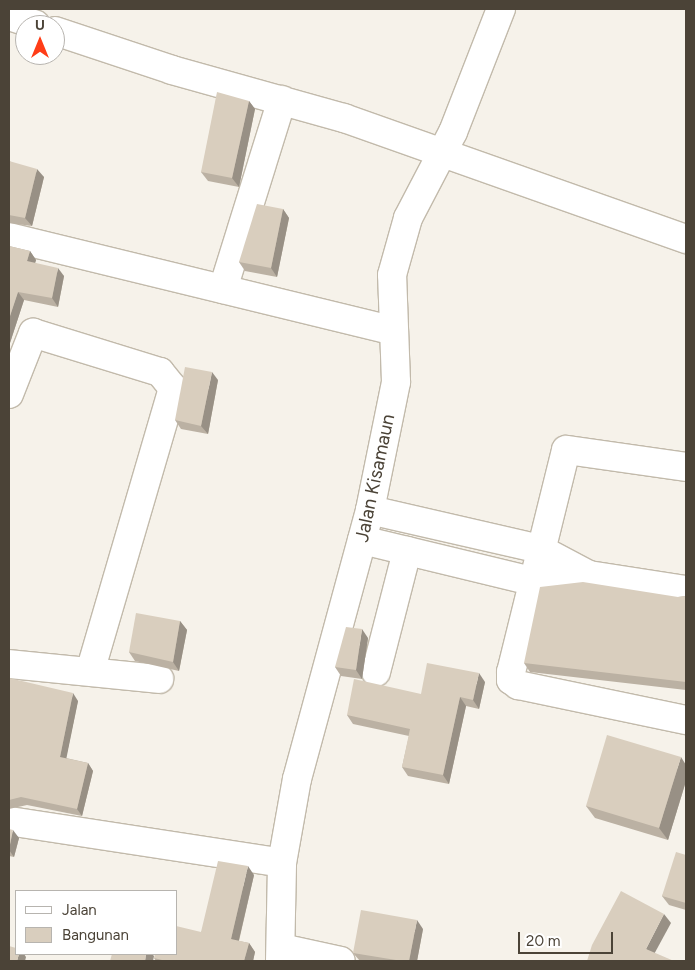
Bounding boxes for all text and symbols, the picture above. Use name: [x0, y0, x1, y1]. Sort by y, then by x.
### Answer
north arrow: [15, 15, 65, 65]
text: U: [35, 17, 45, 34]
street label: Jalan Kisamaun: [350, 412, 400, 544]
legend: [15, 890, 178, 955]
text: Jalan: [62, 901, 97, 919]
scale bar: [520, 922, 615, 954]
text: Bangunan: [62, 926, 129, 944]
text: 20 m: [526, 932, 560, 950]

